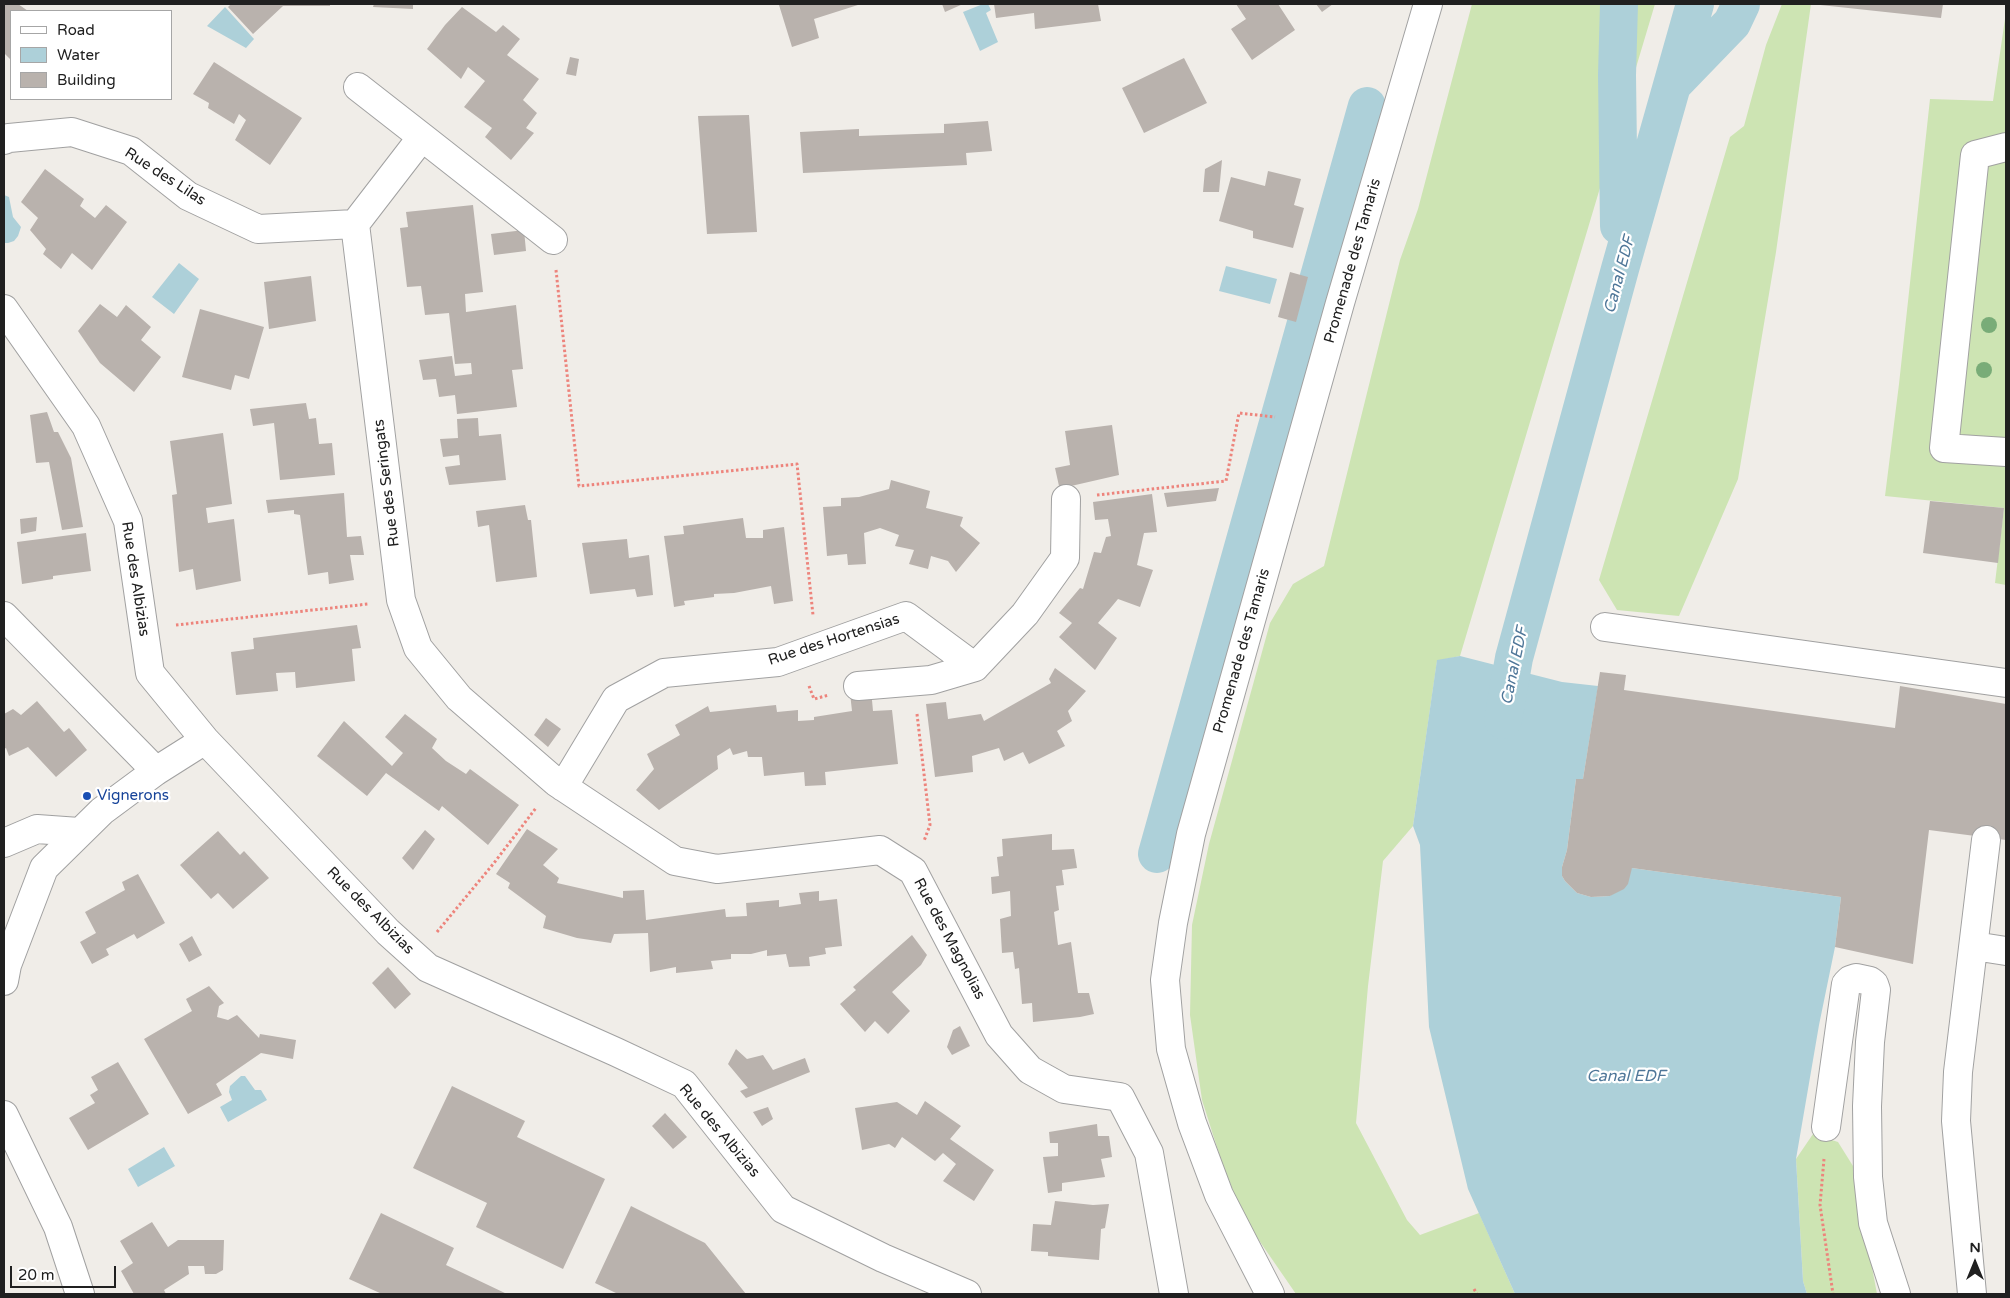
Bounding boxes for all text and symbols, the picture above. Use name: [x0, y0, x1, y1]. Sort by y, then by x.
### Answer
legend: [10, 10, 172, 100]
text: Road: [57, 21, 95, 39]
text: Water: [57, 46, 100, 64]
text: Building: [57, 71, 116, 89]
street label: Rue des Lilas: [121, 144, 209, 210]
street label: Promenade des Tamaris: [1321, 177, 1385, 345]
water label: Canal EDF: [1601, 234, 1639, 316]
street label: Rue des Seringats: [370, 418, 404, 548]
street label: Rue des Albizias: [117, 520, 153, 638]
street label: Promenade des Tamaris: [1210, 567, 1274, 735]
street label: Rue des Hortensias: [766, 610, 902, 670]
water label: Canal EDF: [1497, 625, 1533, 707]
place label: Vignerons: [97, 787, 169, 805]
marker: Vignerons: [81, 790, 93, 802]
street label: Rue des Albizias: [323, 864, 417, 958]
street label: Rue des Magnolias: [909, 875, 989, 1003]
water label: Canal EDF: [1587, 1067, 1665, 1087]
street label: Rue des Albizias: [675, 1081, 763, 1181]
north arrow: [1950, 1238, 2000, 1288]
text: N: [1969, 1239, 1981, 1256]
scale bar: [12, 1256, 119, 1288]
text: 20 m: [18, 1266, 55, 1284]

